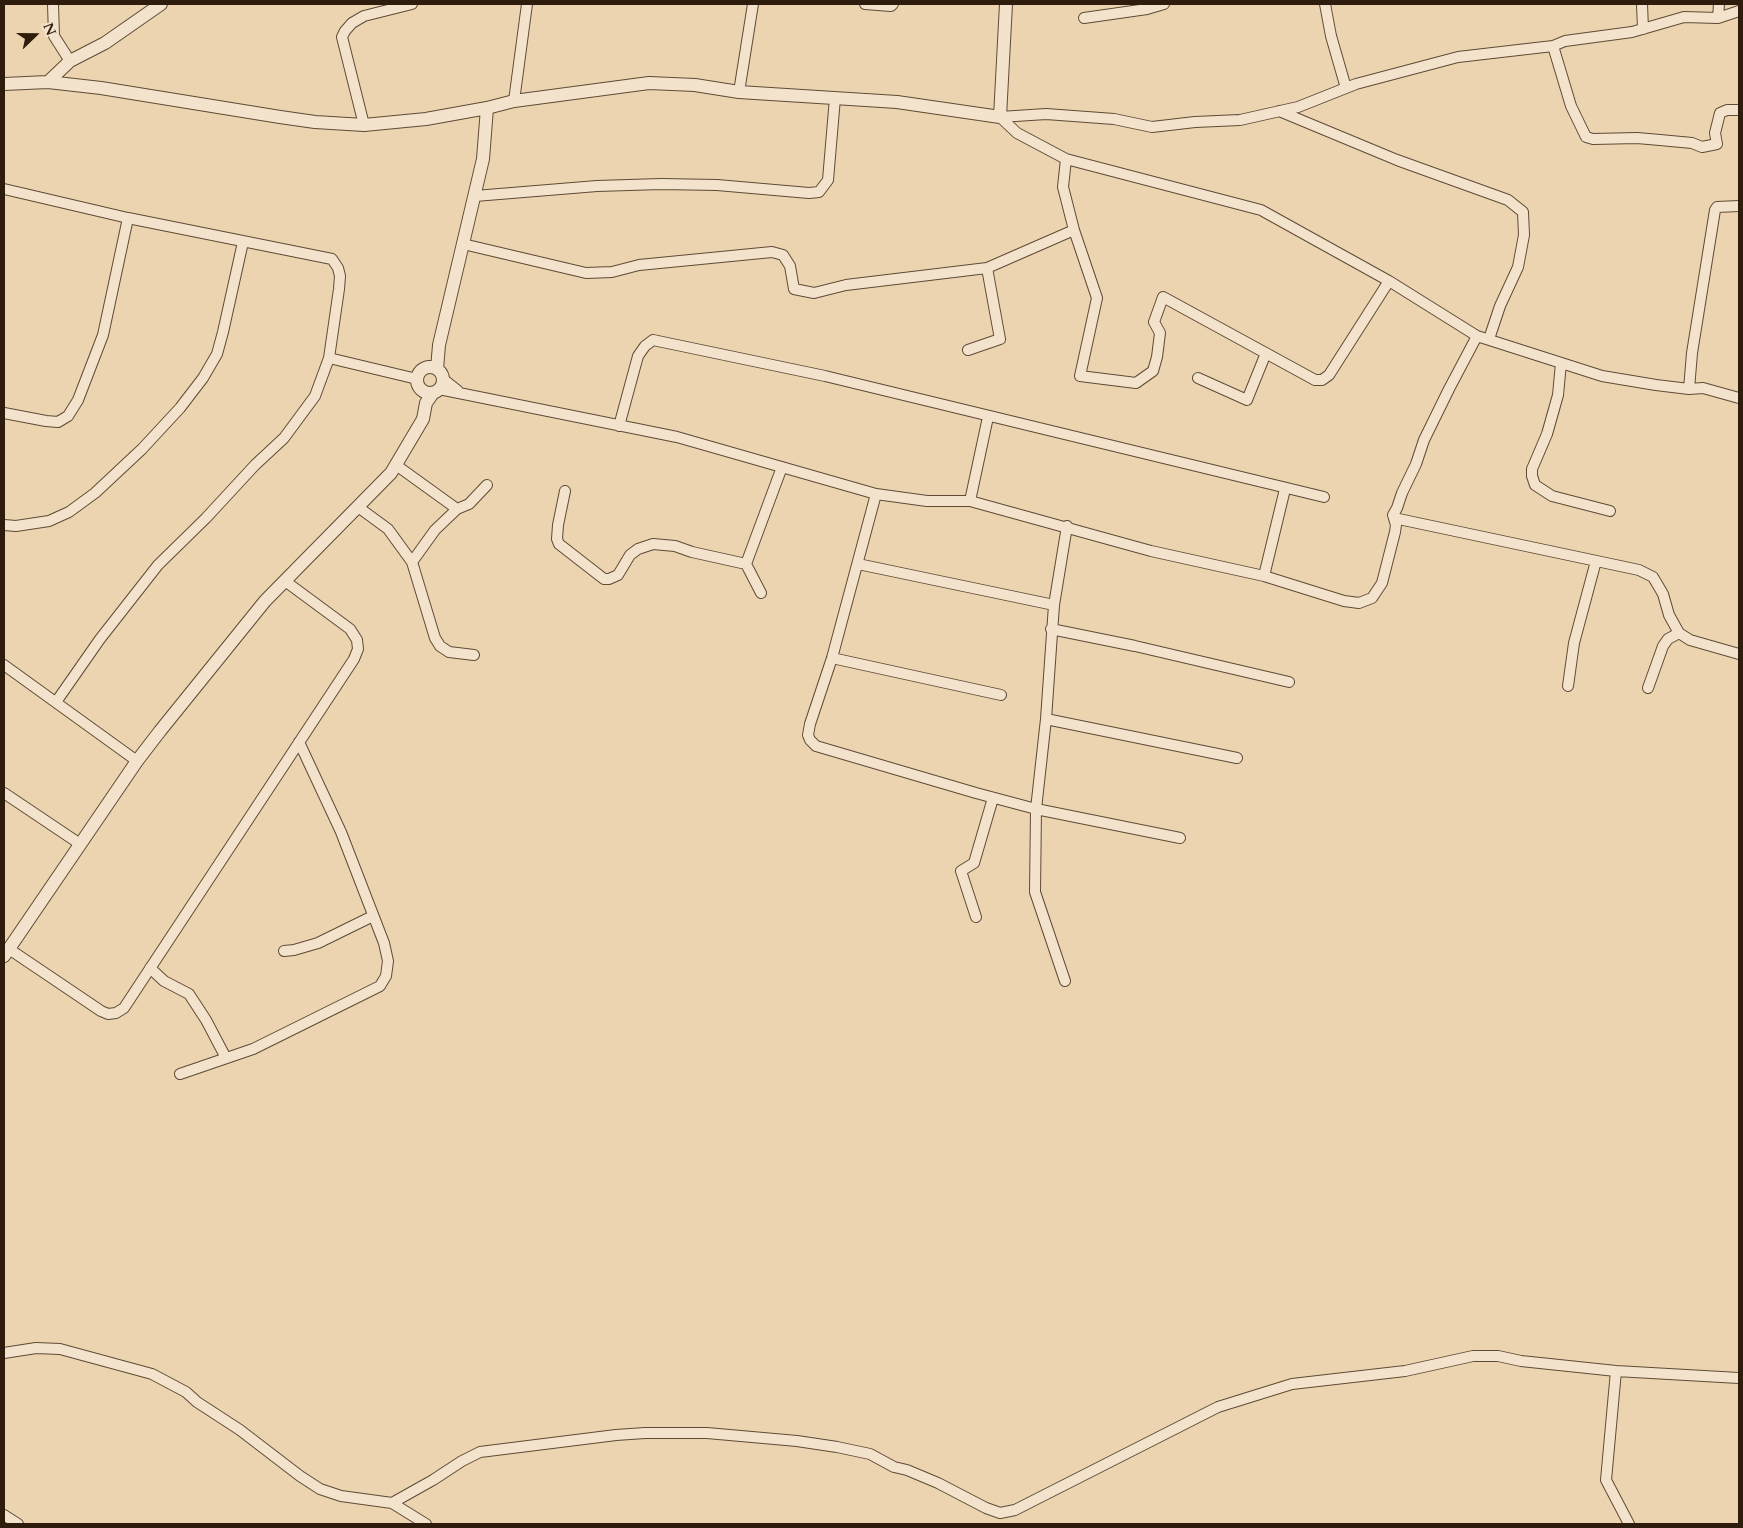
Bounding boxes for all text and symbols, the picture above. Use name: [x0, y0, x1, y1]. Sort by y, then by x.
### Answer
north arrow: [10, 10, 60, 60]
text: N: [38, 20, 60, 38]

